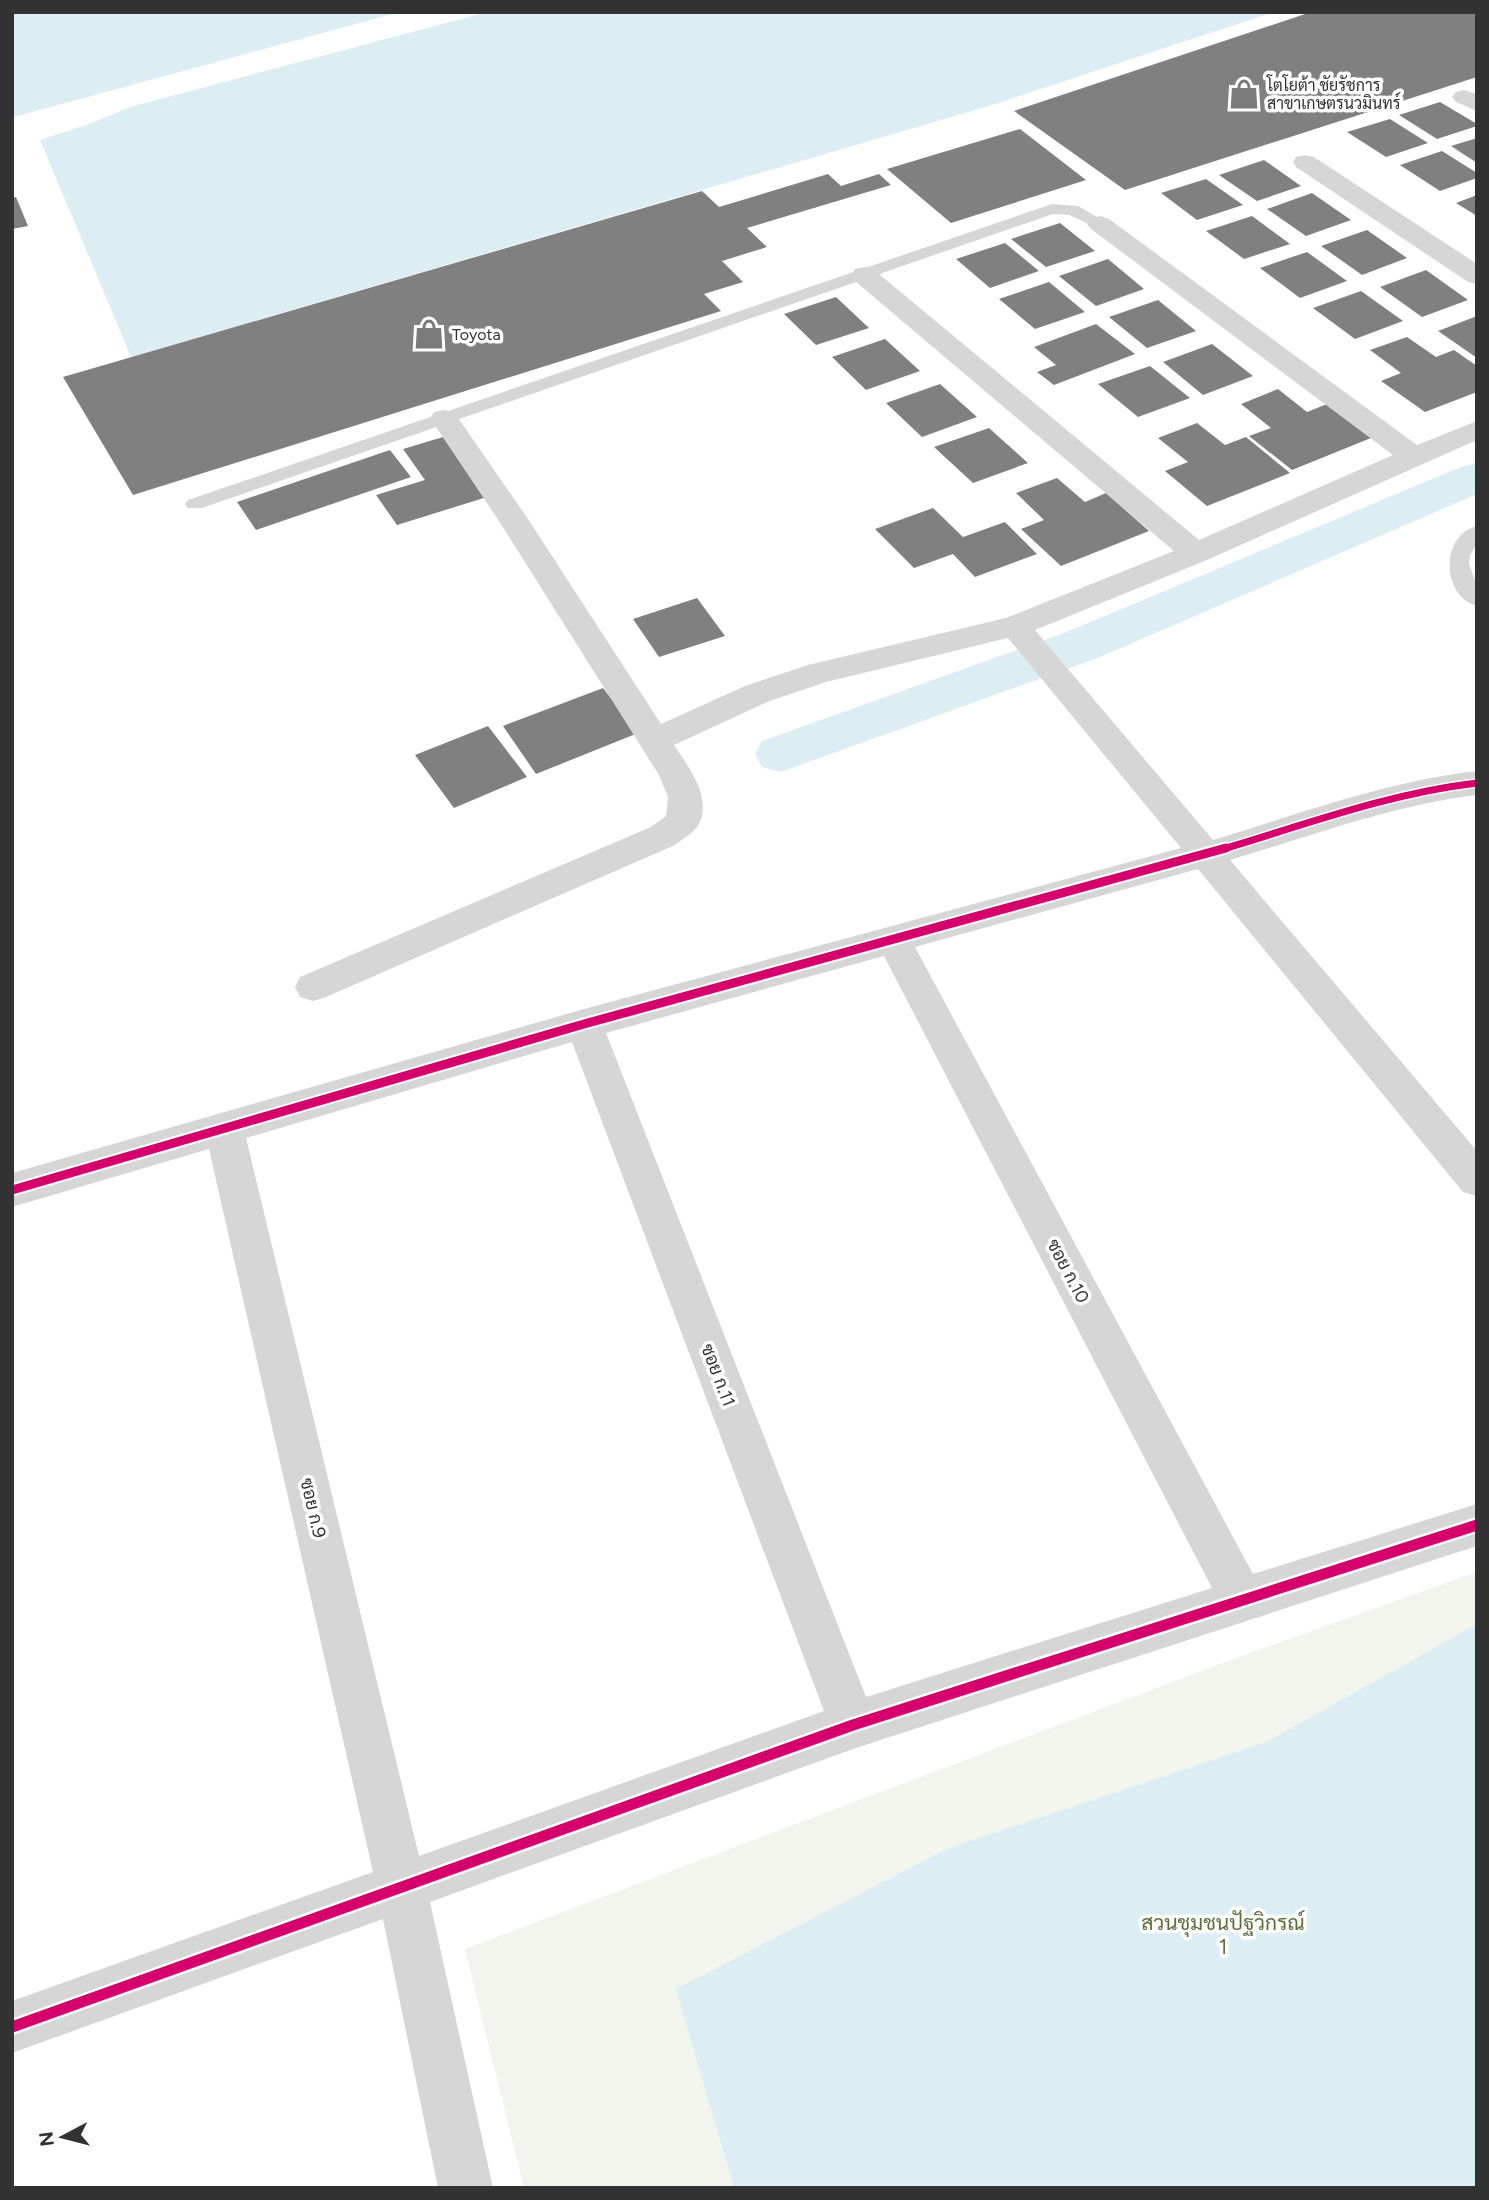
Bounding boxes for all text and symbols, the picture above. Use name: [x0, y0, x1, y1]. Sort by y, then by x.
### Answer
place label: โตโยต้า ชัยรัชการ สาขาเกษตรนวมินทร์: [1266, 74, 1401, 113]
shop icon: โตโยต้า ชัยรัชการ สาขาเกษตรนวมินทร์: [1227, 77, 1261, 111]
shop icon: Toyota: [412, 317, 446, 351]
place label: Toyota: [452, 325, 501, 344]
street label: ซอย ก.10: [1042, 1235, 1094, 1307]
street label: ซอย ก.11: [696, 1341, 740, 1409]
street label: ซอย ก.9: [295, 1476, 331, 1540]
park label: สวนชุมชนปัฐวิกรณ์ 1: [1141, 1909, 1305, 1959]
north arrow: [28, 2102, 98, 2172]
text: N: [34, 2130, 59, 2148]

